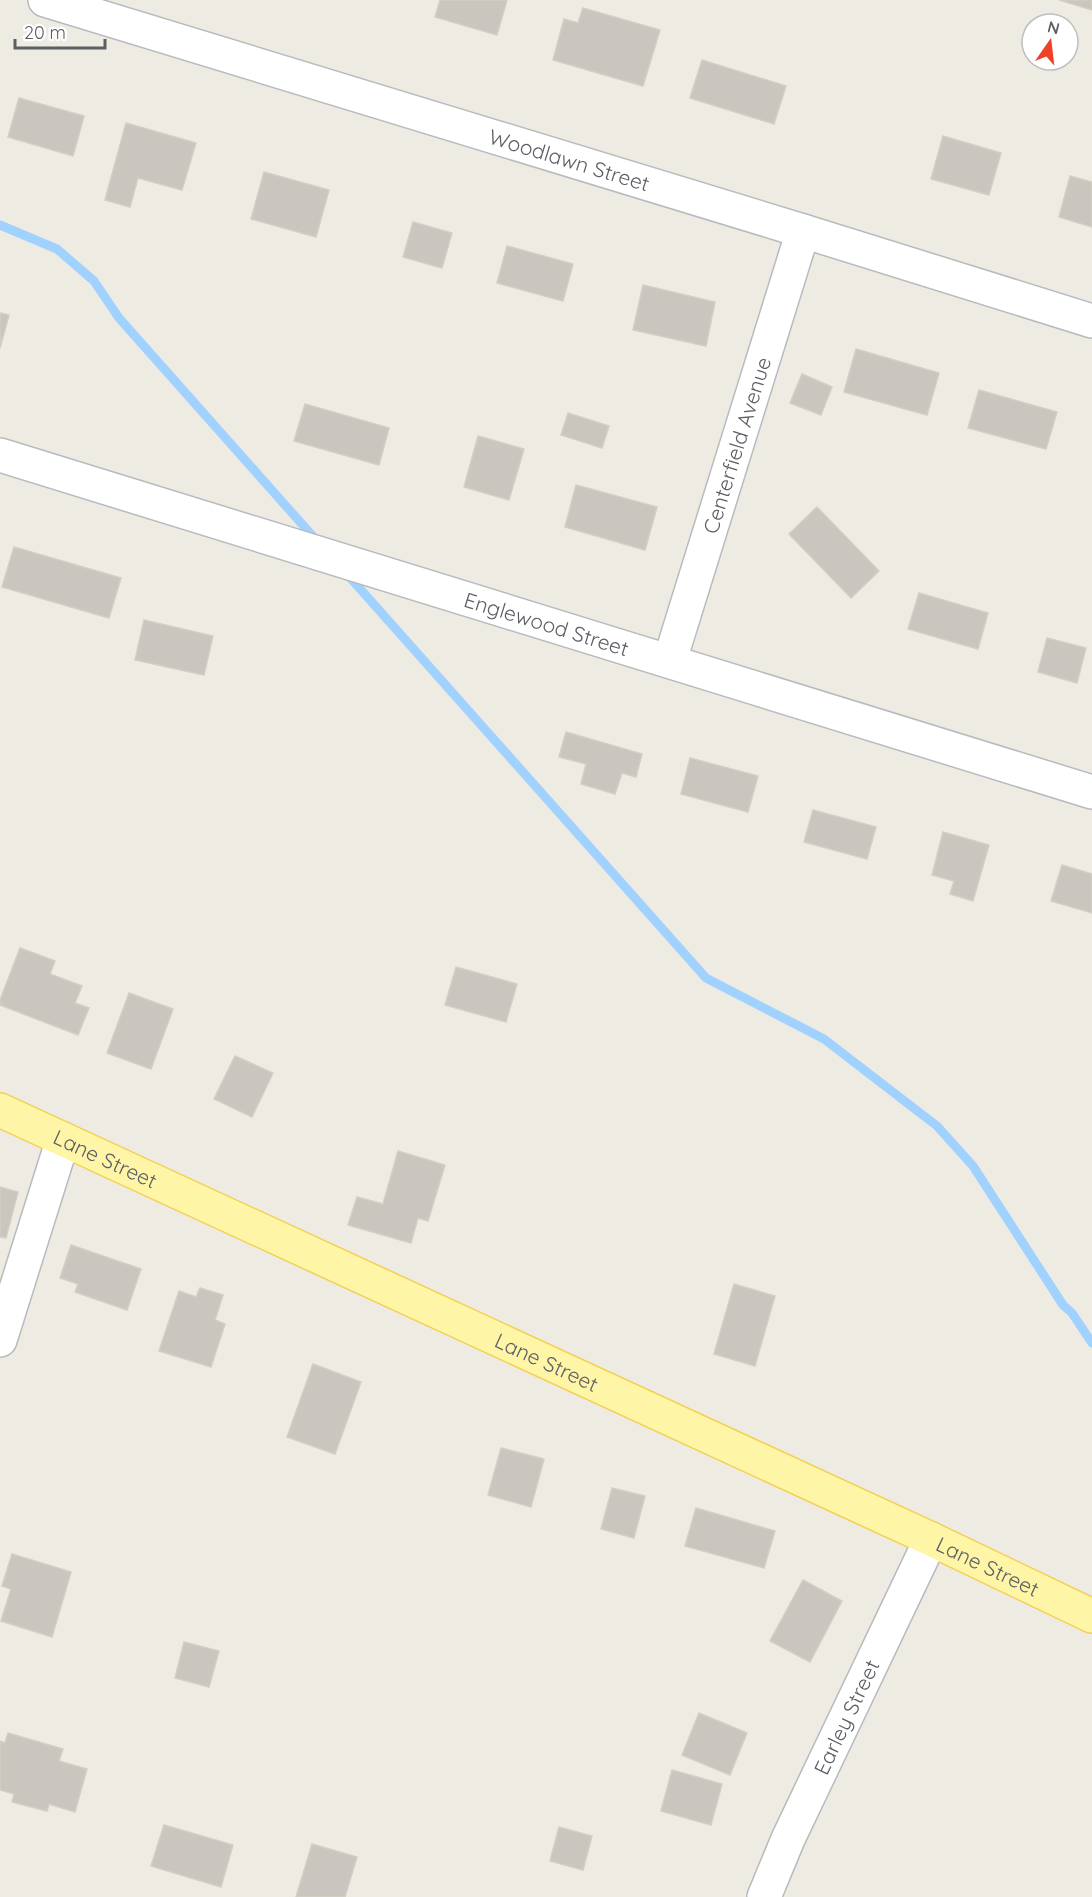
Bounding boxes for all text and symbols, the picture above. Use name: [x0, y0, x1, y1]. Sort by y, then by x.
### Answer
scale bar: [15, 12, 105, 50]
north arrow: [1020, 12, 1080, 72]
text: N: [1046, 16, 1062, 39]
text: 20 m: [24, 21, 66, 44]
street label: Woodlawn Street: [486, 123, 653, 196]
street label: Centerfield Avenue: [697, 354, 776, 537]
street label: Englewood Street: [461, 586, 632, 661]
street label: Lane Street: [49, 1123, 161, 1194]
street label: Lane Street: [491, 1327, 603, 1397]
street label: Lane Street: [932, 1530, 1043, 1602]
street label: Earley Street: [808, 1655, 885, 1779]

